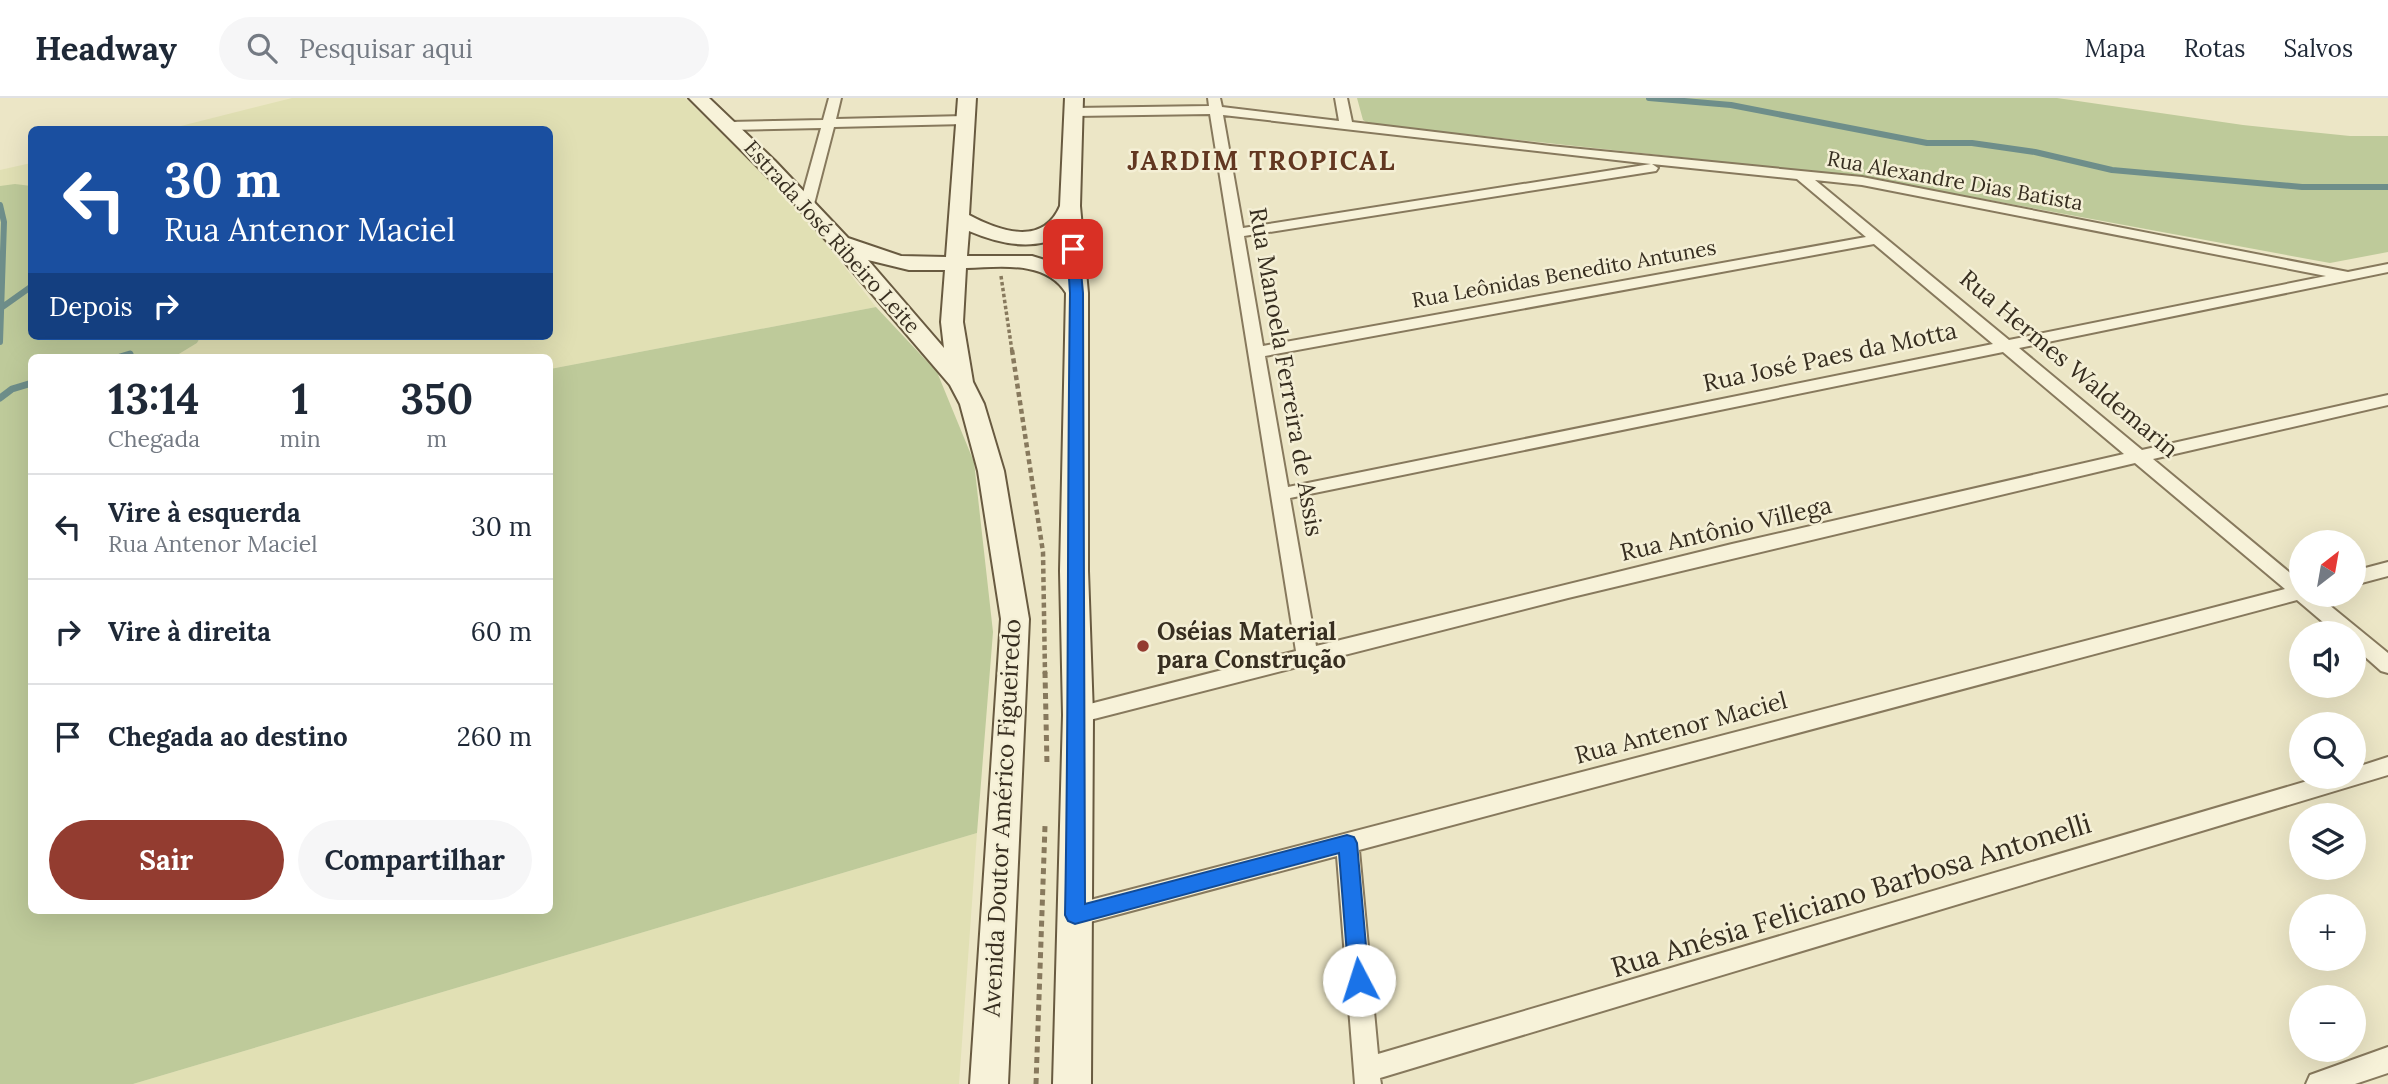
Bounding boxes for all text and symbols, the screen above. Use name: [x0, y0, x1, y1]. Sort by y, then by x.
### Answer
search box: [219, 17, 709, 80]
text: Headway: [35, 27, 177, 69]
icon: search: [243, 29, 281, 67]
text: Pesquisar aqui: [299, 32, 473, 65]
text: Mapa: [2085, 33, 2146, 64]
text: Rotas: [2184, 33, 2245, 64]
text: Salvos: [2283, 33, 2353, 64]
street label: Estrada José Ribeiro Leite: [738, 134, 926, 339]
district label: JARDIM TROPICAL: [1128, 144, 1396, 177]
street label: Rua Alexandre Dias Batista: [1825, 145, 2085, 216]
text: 30 m: [164, 148, 281, 210]
icon: left: [49, 154, 140, 245]
street label: Rua Manoela Ferreira de Assis: [1242, 205, 1331, 539]
text: Rua Antenor Maciel: [164, 209, 455, 250]
pin: [1043, 219, 1103, 279]
icon: arrive: [1054, 230, 1092, 268]
street label: Rua Leônidas Benedito Antunes: [1410, 233, 1718, 314]
street label: Rua Hermes Waldemarin: [1954, 263, 2185, 464]
icon: right: [147, 287, 185, 325]
text: Depois: [49, 290, 133, 323]
street label: Rua José Paes da Motta: [1700, 314, 1960, 399]
text: 13:14: [108, 372, 199, 426]
text: 1: [292, 372, 309, 426]
text: 350: [400, 372, 473, 426]
text: Chegada: [108, 424, 200, 453]
text: min: [280, 424, 321, 453]
text: m: [427, 424, 447, 453]
street label: Rua Antônio Villega: [1617, 489, 1835, 568]
text: Vire à esquerda: [108, 496, 301, 529]
icon: left: [49, 508, 87, 546]
text: 30 m: [471, 510, 532, 543]
text: Rua Antenor Maciel: [108, 529, 317, 558]
north arrow: [2289, 530, 2366, 607]
map controls: [2289, 530, 2366, 1062]
icon: right: [49, 613, 87, 651]
text: Vire à direita: [108, 615, 271, 648]
text: 60 m: [471, 615, 532, 648]
place label: Oséias Material para Construção: [1157, 616, 1346, 675]
street label: Avenida Doutor Américo Figueiredo: [976, 618, 1027, 1019]
button: sound: [2289, 621, 2366, 698]
marker: Oséias Material para Construção: [1135, 638, 1151, 654]
street label: Rua Antenor Maciel: [1571, 684, 1790, 771]
button: search: [2289, 712, 2366, 789]
icon: arrive: [49, 718, 87, 756]
text: Chegada ao destino: [108, 720, 348, 753]
text: 260 m: [457, 720, 532, 753]
button: layers: [2289, 803, 2366, 880]
street label: Rua Anésia Feliciano Barbosa Antonelli: [1607, 805, 2095, 985]
button: Sair: [49, 820, 284, 900]
button: Compartilhar: [298, 820, 532, 900]
button: +: [2289, 894, 2366, 971]
position arrow: [1322, 943, 1396, 1017]
button: −: [2289, 985, 2366, 1062]

